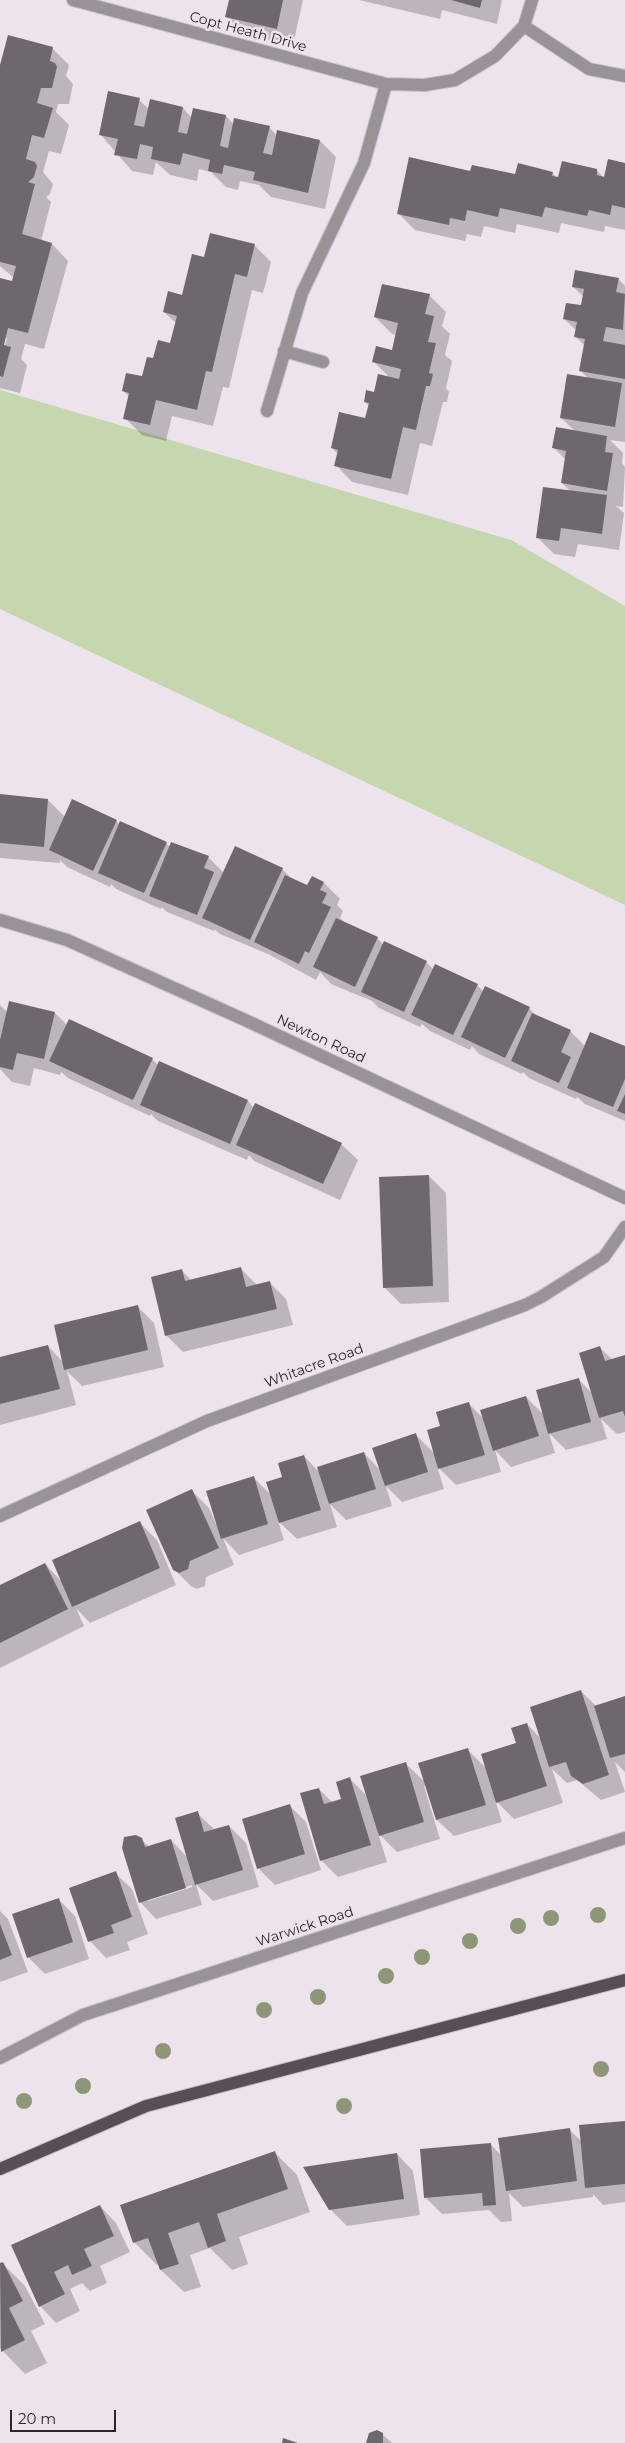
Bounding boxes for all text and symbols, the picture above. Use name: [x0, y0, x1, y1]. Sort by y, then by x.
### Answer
street label: Copt Heath Drive: [188, 8, 308, 56]
street label: Newton Road: [274, 1011, 368, 1067]
street label: Whitacre Road: [262, 1340, 366, 1392]
street label: Warwick Road: [254, 1903, 356, 1951]
scale bar: [12, 2400, 119, 2432]
text: 20 m: [18, 2409, 56, 2428]

